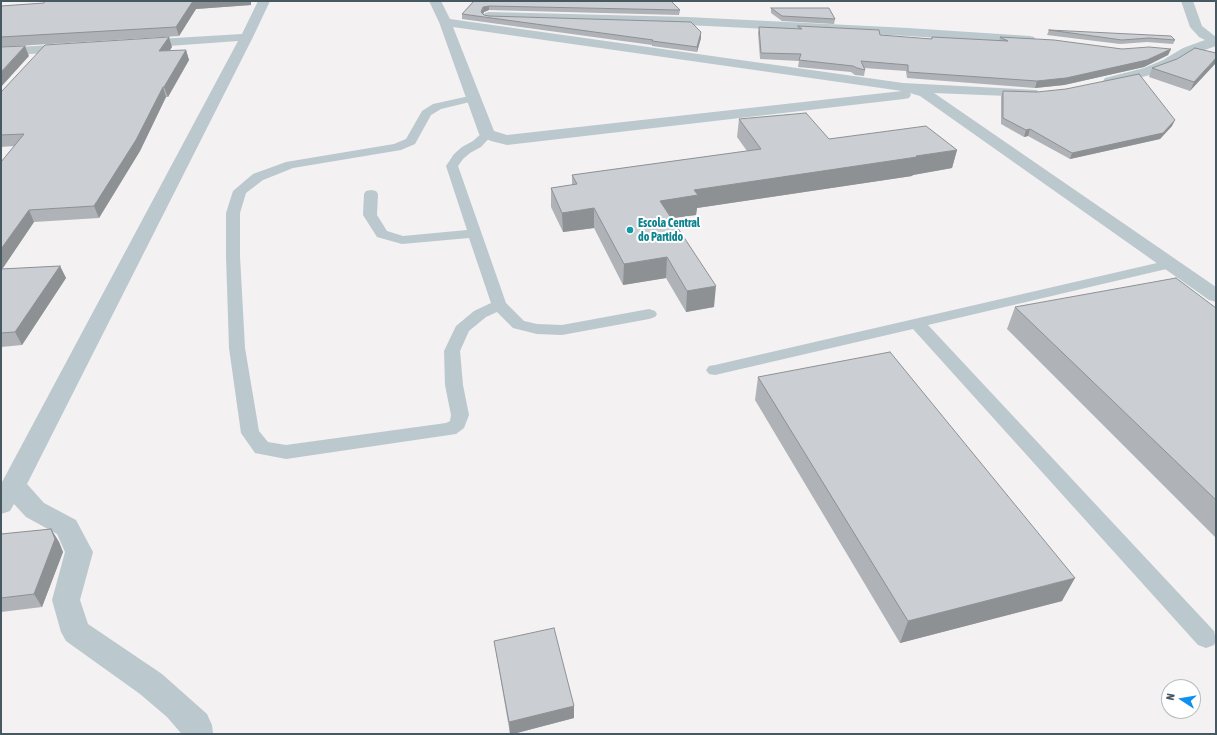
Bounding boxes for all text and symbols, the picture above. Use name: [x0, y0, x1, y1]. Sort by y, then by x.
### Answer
place label: Escola Central do Partido: [638, 216, 700, 244]
marker: Escola Central do Partido: [625, 225, 635, 235]
north arrow: [1161, 679, 1201, 719]
text: N: [1164, 692, 1177, 701]

